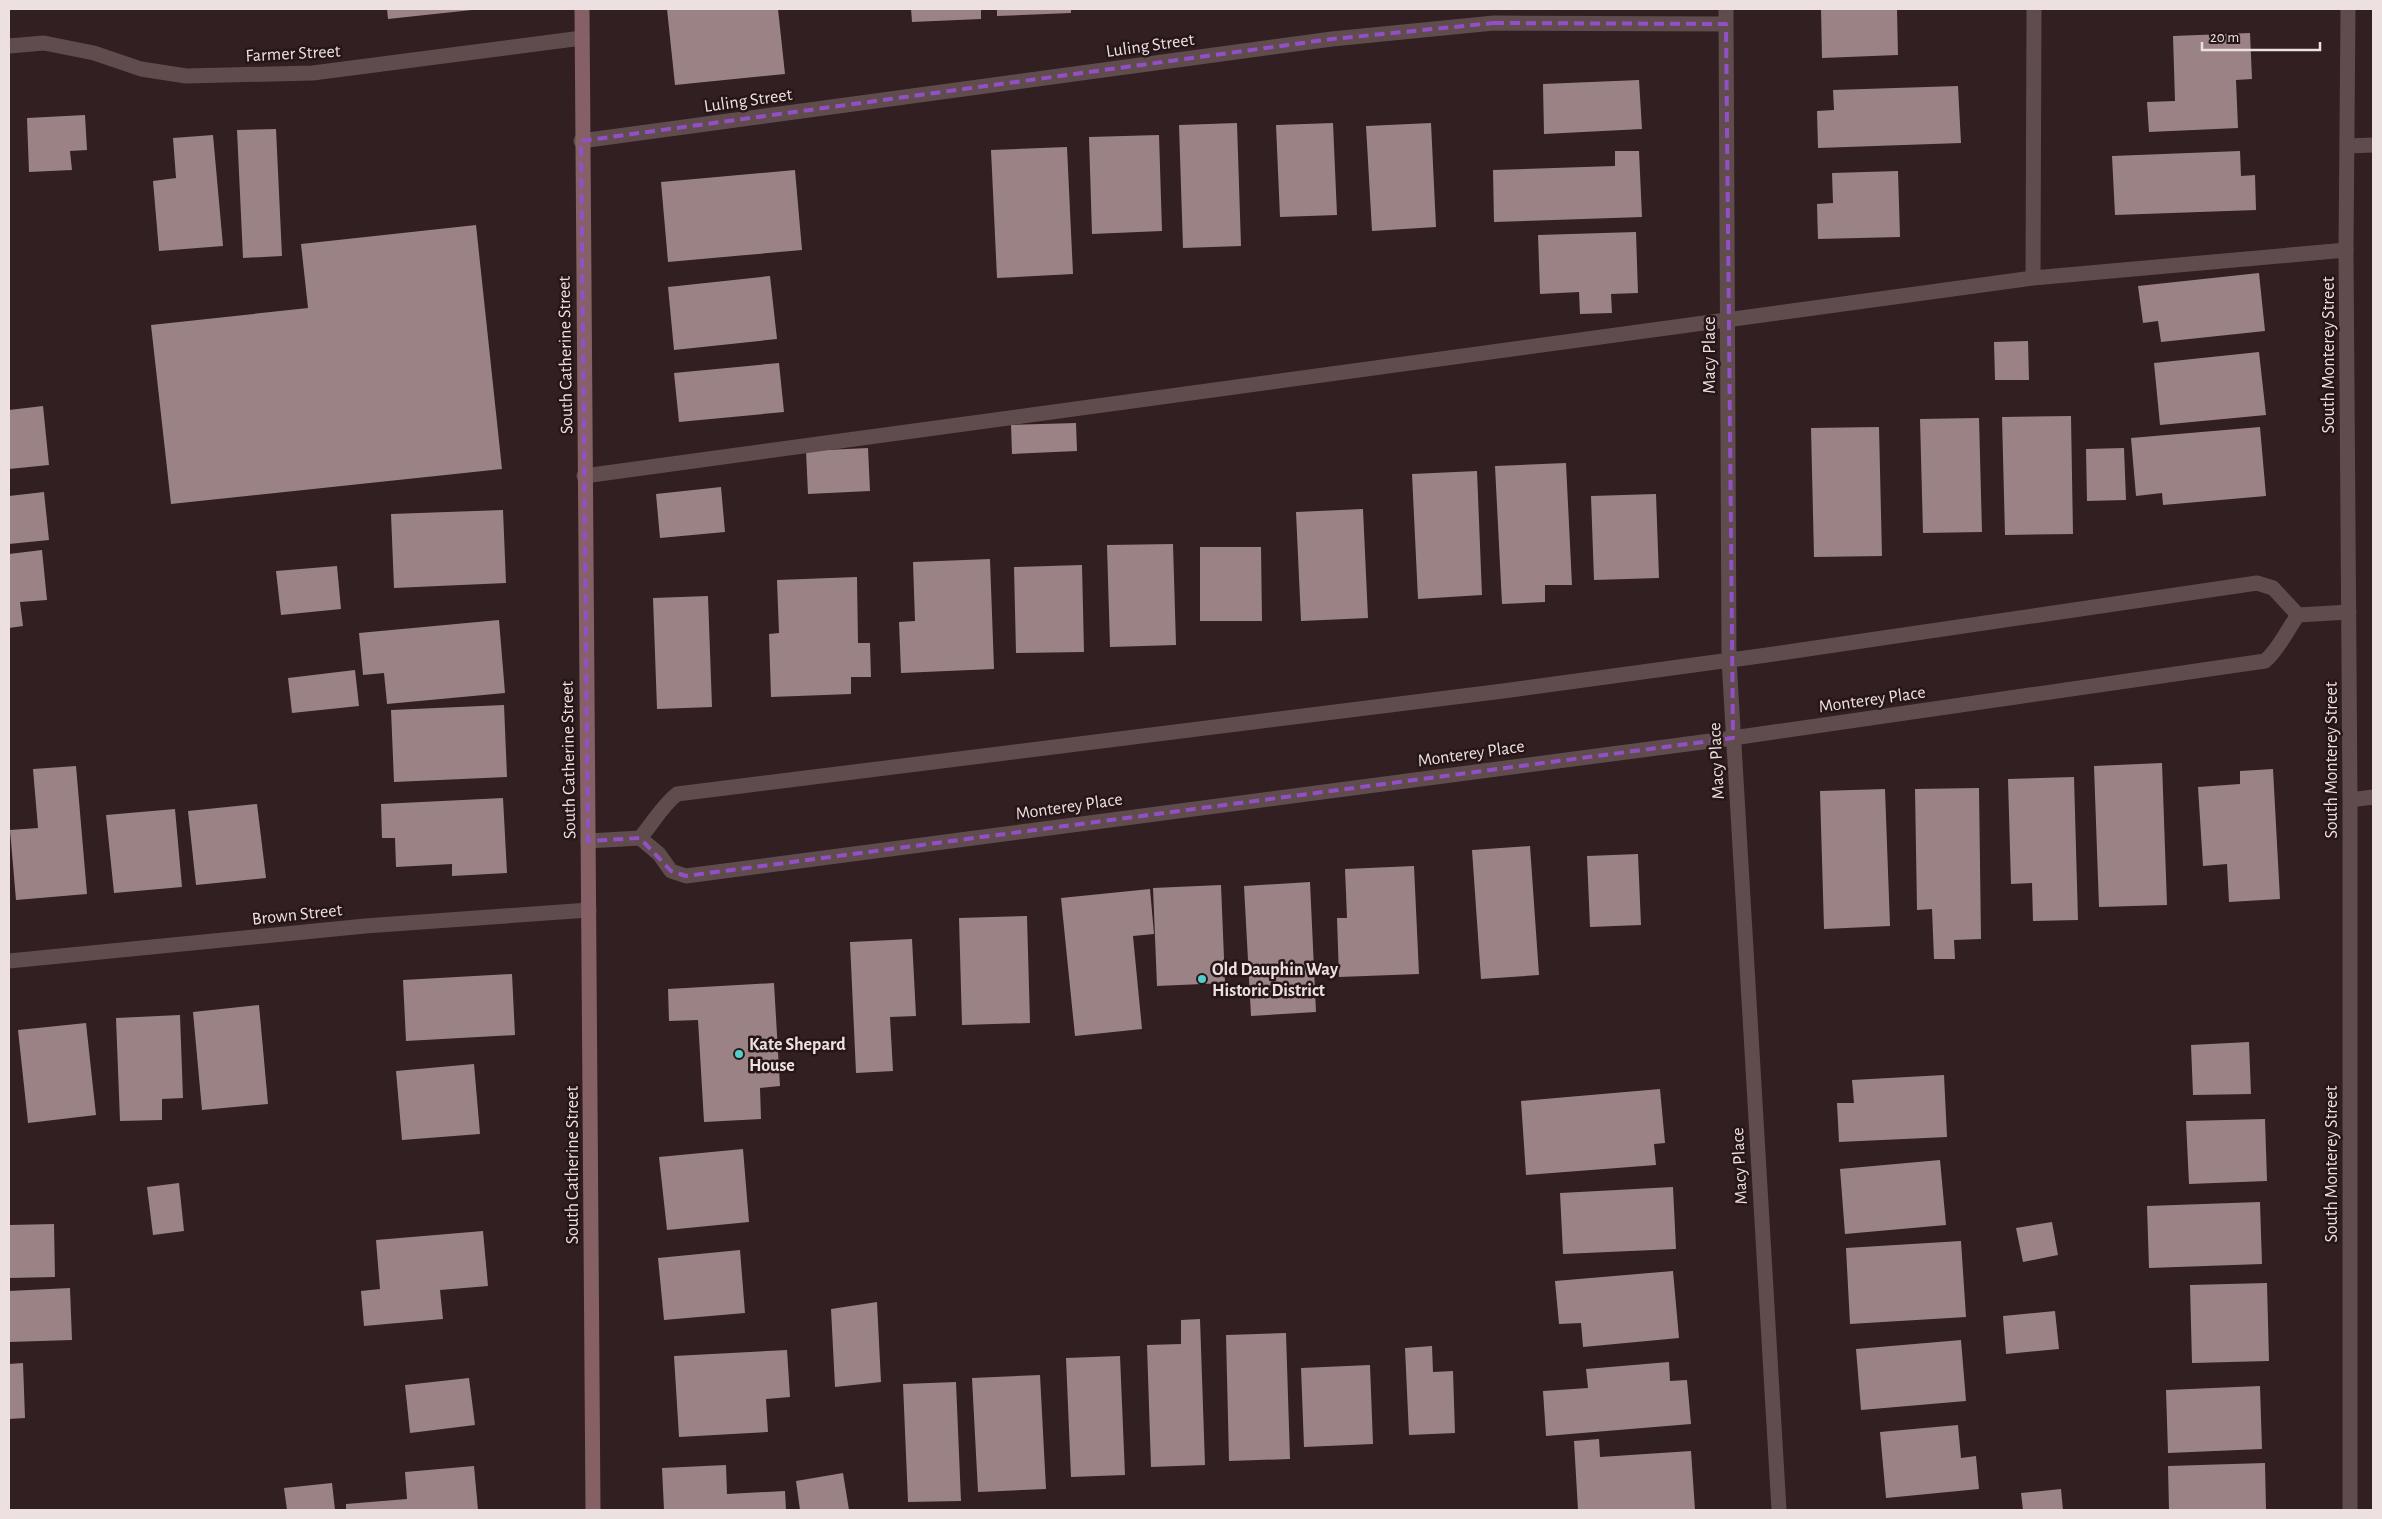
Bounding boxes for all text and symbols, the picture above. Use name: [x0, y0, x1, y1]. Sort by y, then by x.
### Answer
scale bar: [2202, 20, 2320, 52]
text: 20 m: [2210, 30, 2239, 45]
street label: Luling Street: [1105, 31, 1196, 61]
street label: Farmer Street: [245, 43, 341, 65]
street label: Luling Street: [703, 86, 794, 116]
street label: South Catherine Street: [556, 275, 576, 434]
street label: South Monterey Street: [2320, 276, 2338, 433]
street label: Macy Place: [1701, 316, 1719, 394]
street label: South Catherine Street: [559, 680, 579, 839]
street label: South Monterey Street: [2323, 681, 2341, 838]
street label: Monterey Place: [1818, 684, 1927, 716]
street label: Macy Place: [1706, 722, 1728, 800]
street label: Monterey Place: [1417, 738, 1526, 770]
street label: Monterey Place: [1015, 791, 1124, 823]
street label: Brown Street: [251, 901, 343, 929]
place label: Old Dauphin Way Historic District: [1212, 961, 1339, 1000]
marker: Old Dauphin Way Historic District: [1196, 973, 1208, 985]
place label: Kate Shepard House: [749, 1036, 846, 1075]
marker: Kate Shepard House: [733, 1048, 745, 1060]
street label: South Monterey Street: [2323, 1085, 2341, 1242]
street label: South Catherine Street: [564, 1086, 582, 1244]
street label: Macy Place: [1729, 1127, 1751, 1205]

